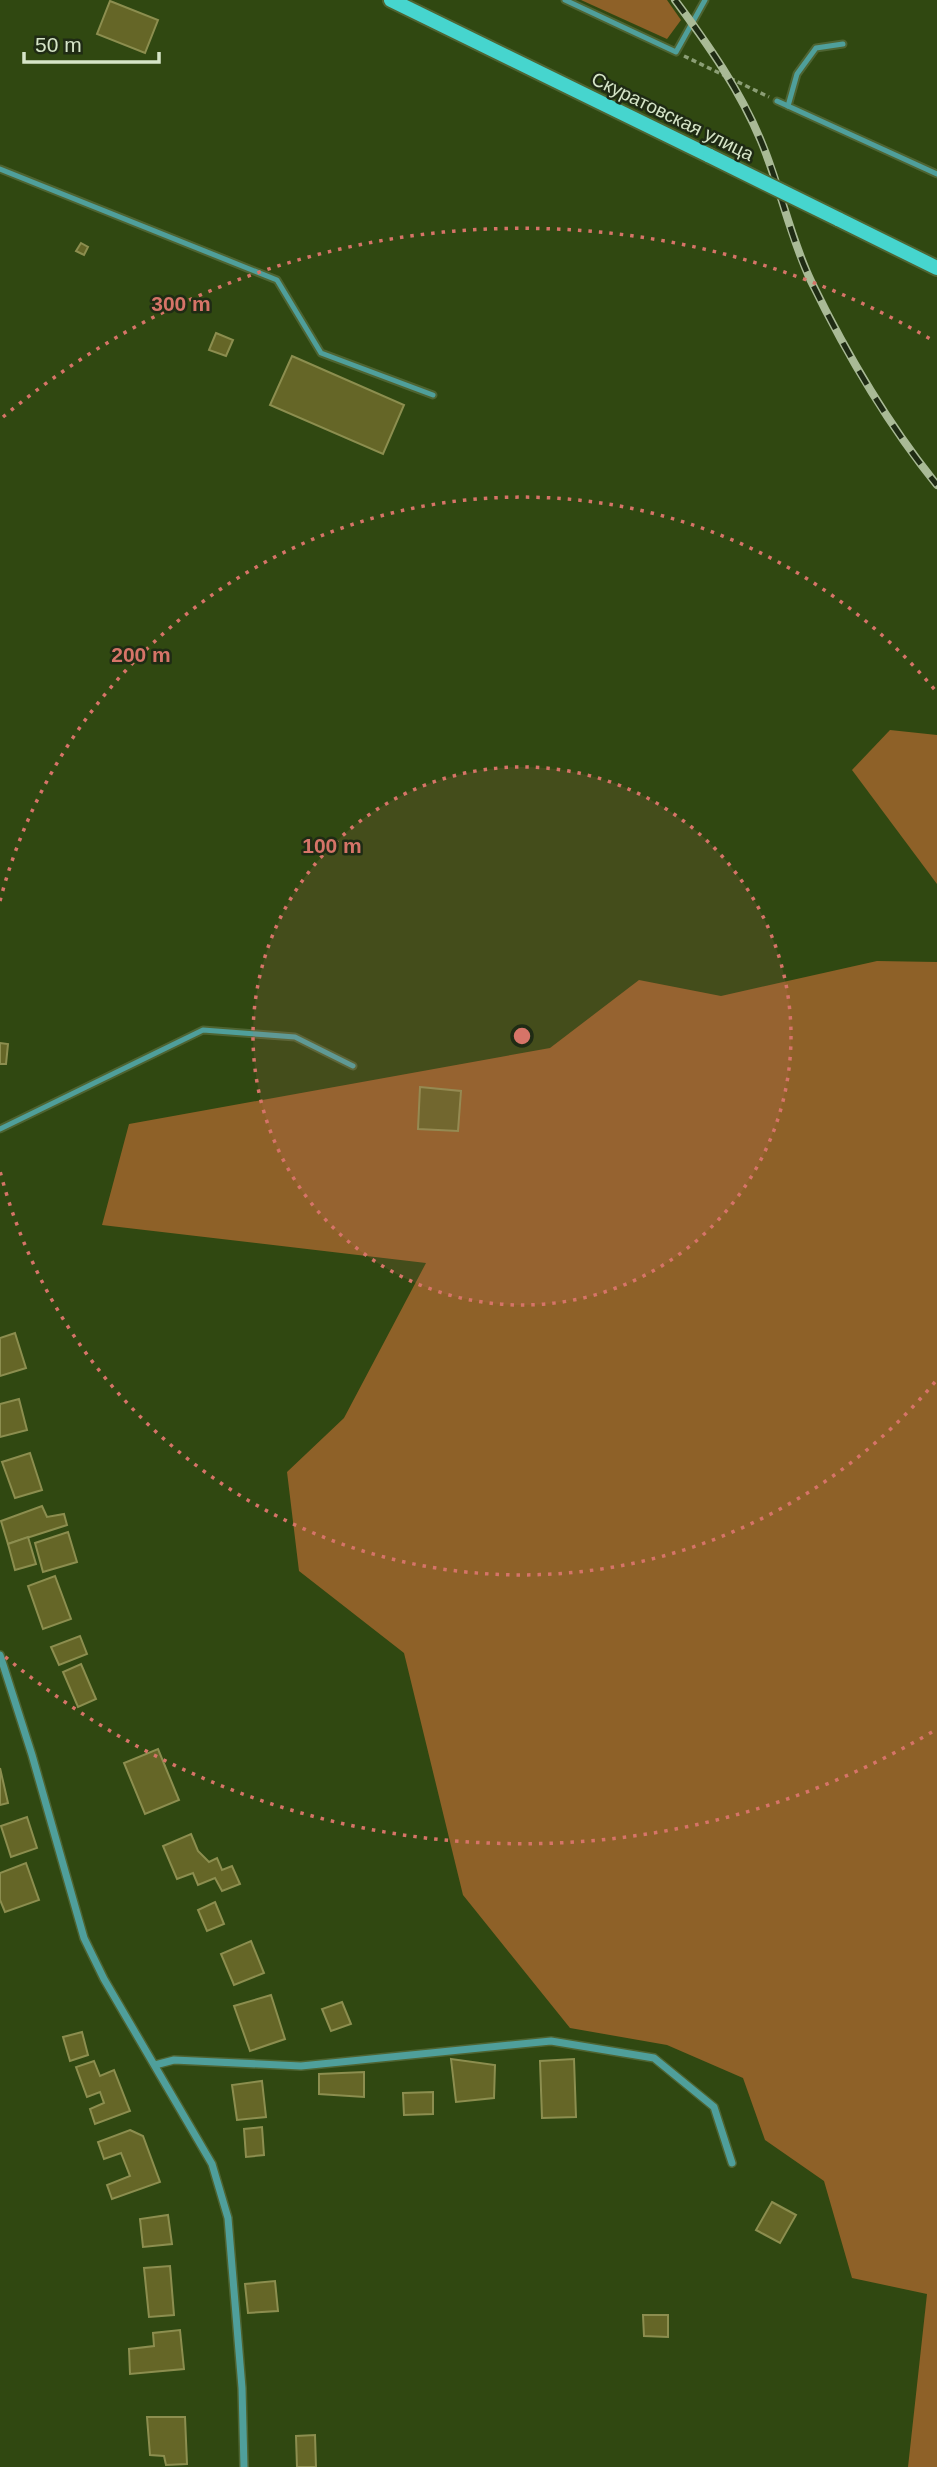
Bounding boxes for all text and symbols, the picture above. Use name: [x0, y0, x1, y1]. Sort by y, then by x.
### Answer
scale bar: [24, 21, 159, 65]
text: 50 m: [35, 33, 82, 56]
street label: Скуратовская улица: [588, 68, 758, 165]
text: 300 m: [151, 292, 211, 315]
text: 200 m: [111, 643, 171, 666]
text: 100 m: [302, 834, 362, 857]
centre of rings: [510, 1024, 534, 1048]

